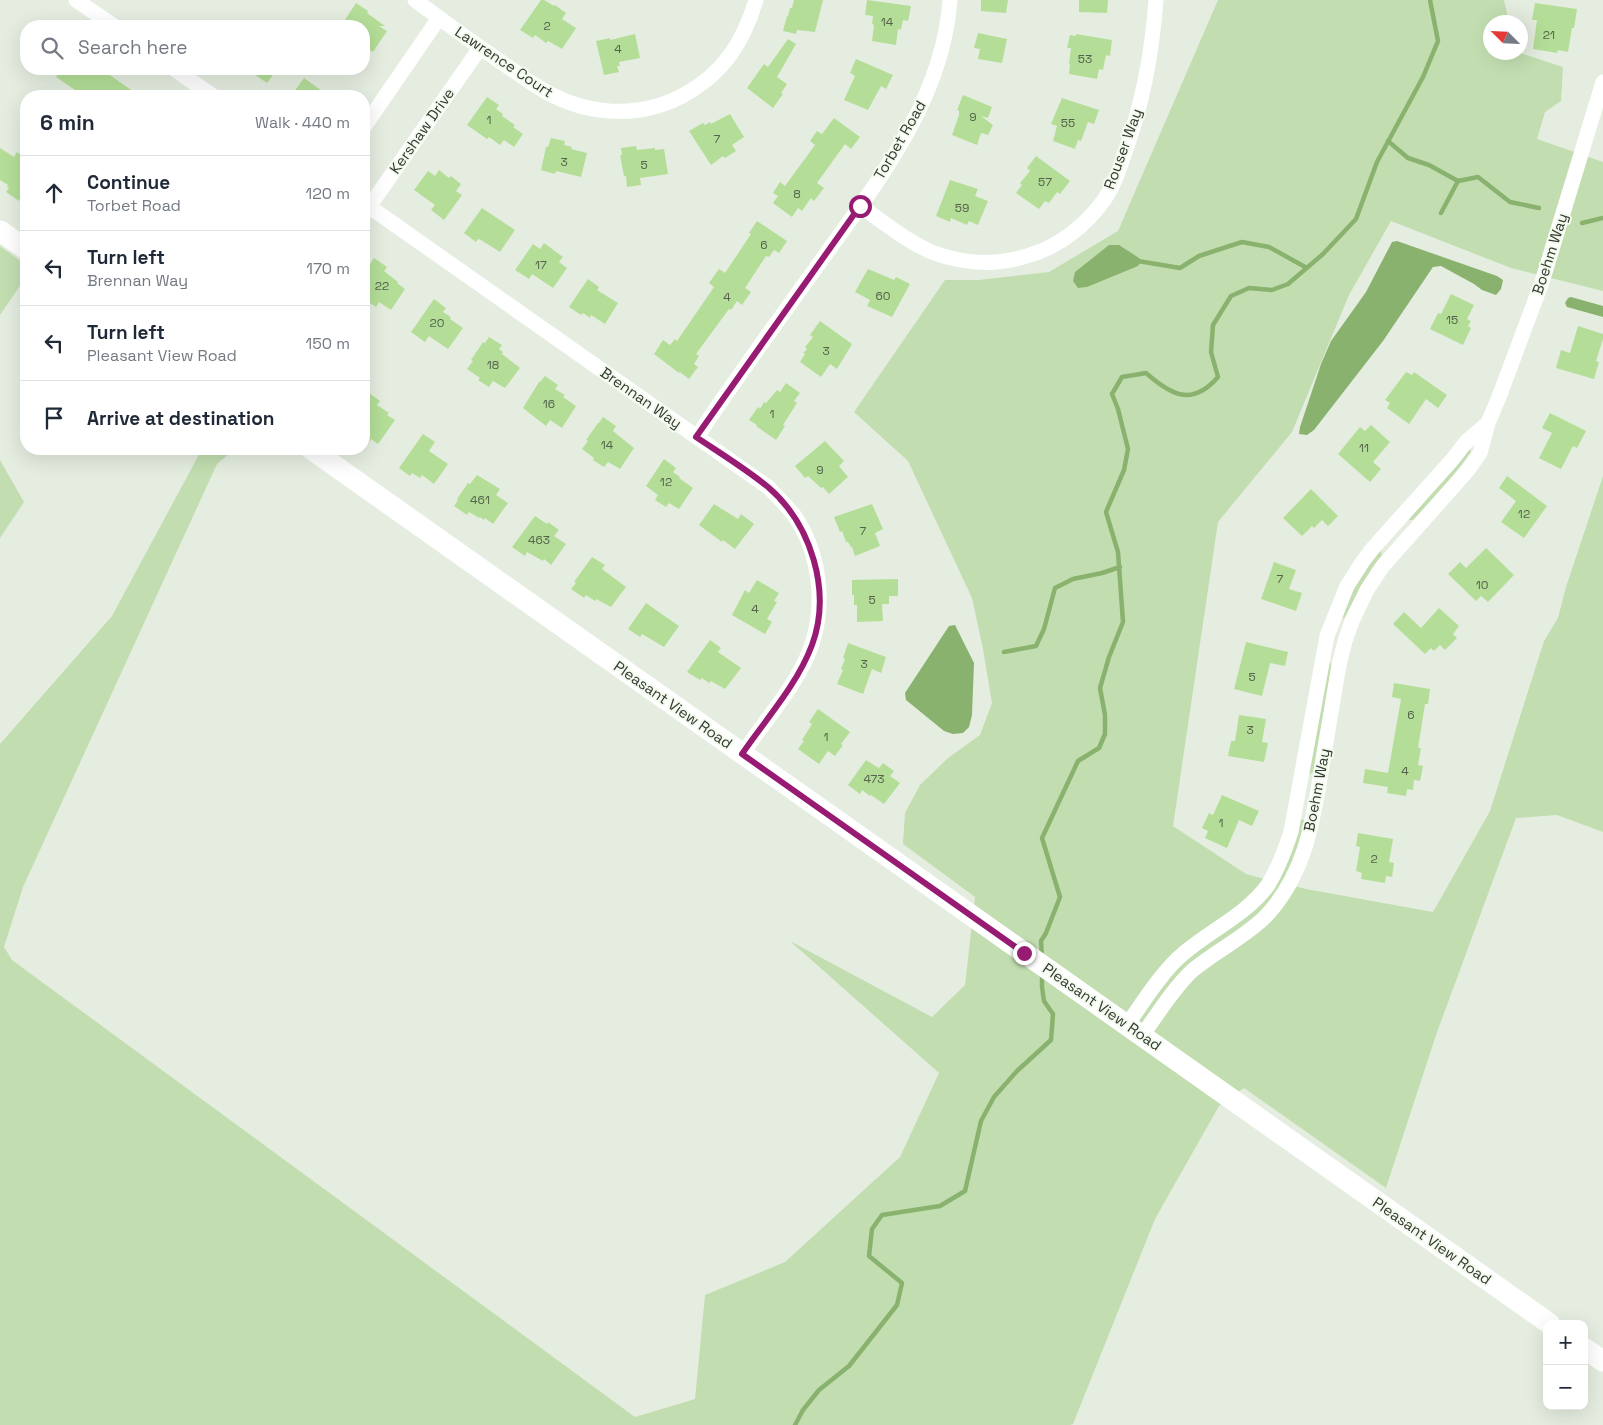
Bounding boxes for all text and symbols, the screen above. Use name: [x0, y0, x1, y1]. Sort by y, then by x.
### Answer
house number: 14: [881, 14, 894, 30]
north arrow: [1483, 15, 1528, 60]
house number: 2: [543, 18, 551, 34]
search box: [20, 20, 370, 75]
street label: Lawrence Court: [452, 22, 557, 102]
house number: 21: [1543, 27, 1555, 43]
icon: search: [38, 34, 66, 62]
text: Search here: [78, 35, 188, 60]
house number: 4: [614, 41, 622, 57]
house number: 53: [1078, 51, 1092, 67]
street label: Kershaw Drive: [385, 84, 458, 177]
street label: Torbet Road: [869, 97, 930, 183]
street label: Rouser Way: [1099, 106, 1146, 192]
text: 6 min: [40, 109, 95, 136]
house number: 9: [969, 109, 977, 125]
text: Walk · 440 m: [255, 112, 350, 133]
house number: 1: [486, 112, 492, 128]
house number: 55: [1061, 115, 1075, 131]
house number: 7: [714, 131, 721, 147]
house number: 3: [560, 154, 568, 170]
house number: 5: [640, 157, 648, 173]
text: Continue: [87, 170, 170, 195]
house number: 57: [1038, 174, 1052, 190]
icon: ahead: [40, 179, 68, 207]
text: 120 m: [306, 183, 350, 204]
house number: 8: [793, 186, 801, 202]
text: Torbet Road: [87, 195, 181, 216]
route start: [849, 195, 872, 218]
house number: 59: [955, 200, 969, 216]
street label: Boehm Way: [1527, 211, 1572, 297]
house number: 6: [760, 237, 768, 253]
text: Turn left: [87, 245, 165, 270]
icon: left: [40, 254, 68, 282]
house number: 17: [535, 257, 547, 273]
text: 170 m: [306, 258, 350, 279]
text: Brennan Way: [87, 270, 188, 291]
house number: 22: [375, 278, 389, 294]
house number: 60: [875, 288, 891, 304]
house number: 4: [723, 289, 731, 305]
house number: 15: [1446, 312, 1458, 328]
house number: 20: [430, 315, 444, 331]
text: Turn left: [87, 320, 165, 345]
icon: left: [40, 329, 68, 357]
text: 150 m: [306, 333, 350, 354]
house number: 3: [822, 343, 830, 359]
text: Pleasant View Road: [87, 345, 237, 366]
house number: 18: [487, 357, 499, 373]
street label: Brennan Way: [597, 363, 686, 433]
house number: 16: [543, 396, 555, 412]
icon: arrive: [40, 404, 68, 432]
text: Arrive at destination: [87, 406, 275, 431]
house number: 1: [769, 406, 775, 422]
house number: 14: [601, 437, 614, 453]
house number: 11: [1359, 440, 1369, 456]
house number: 9: [816, 462, 824, 478]
house number: 12: [660, 474, 672, 490]
house number: 461: [470, 492, 490, 508]
house number: 12: [1518, 506, 1530, 522]
house number: 7: [860, 523, 867, 539]
house number: 463: [528, 532, 550, 548]
house number: 7: [1277, 571, 1284, 587]
house number: 10: [1476, 577, 1488, 593]
house number: 5: [868, 592, 876, 608]
house number: 4: [751, 601, 759, 617]
house number: 3: [860, 656, 868, 672]
street label: Pleasant View Road: [610, 657, 736, 753]
house number: 5: [1248, 669, 1256, 685]
house number: 6: [1407, 707, 1415, 723]
house number: 3: [1246, 722, 1254, 738]
house number: 1: [823, 729, 829, 745]
street label: Boehm Way: [1299, 747, 1334, 833]
house number: 4: [1401, 763, 1409, 779]
house number: 473: [863, 771, 885, 787]
house number: 1: [1218, 815, 1224, 831]
house number: 2: [1370, 851, 1378, 867]
route end: [1013, 942, 1036, 965]
street label: Pleasant View Road: [1039, 959, 1165, 1055]
street label: Pleasant View Road: [1369, 1193, 1495, 1289]
map controls: [1543, 1320, 1588, 1410]
button: +: [1543, 1320, 1588, 1365]
button: −: [1543, 1365, 1588, 1410]

